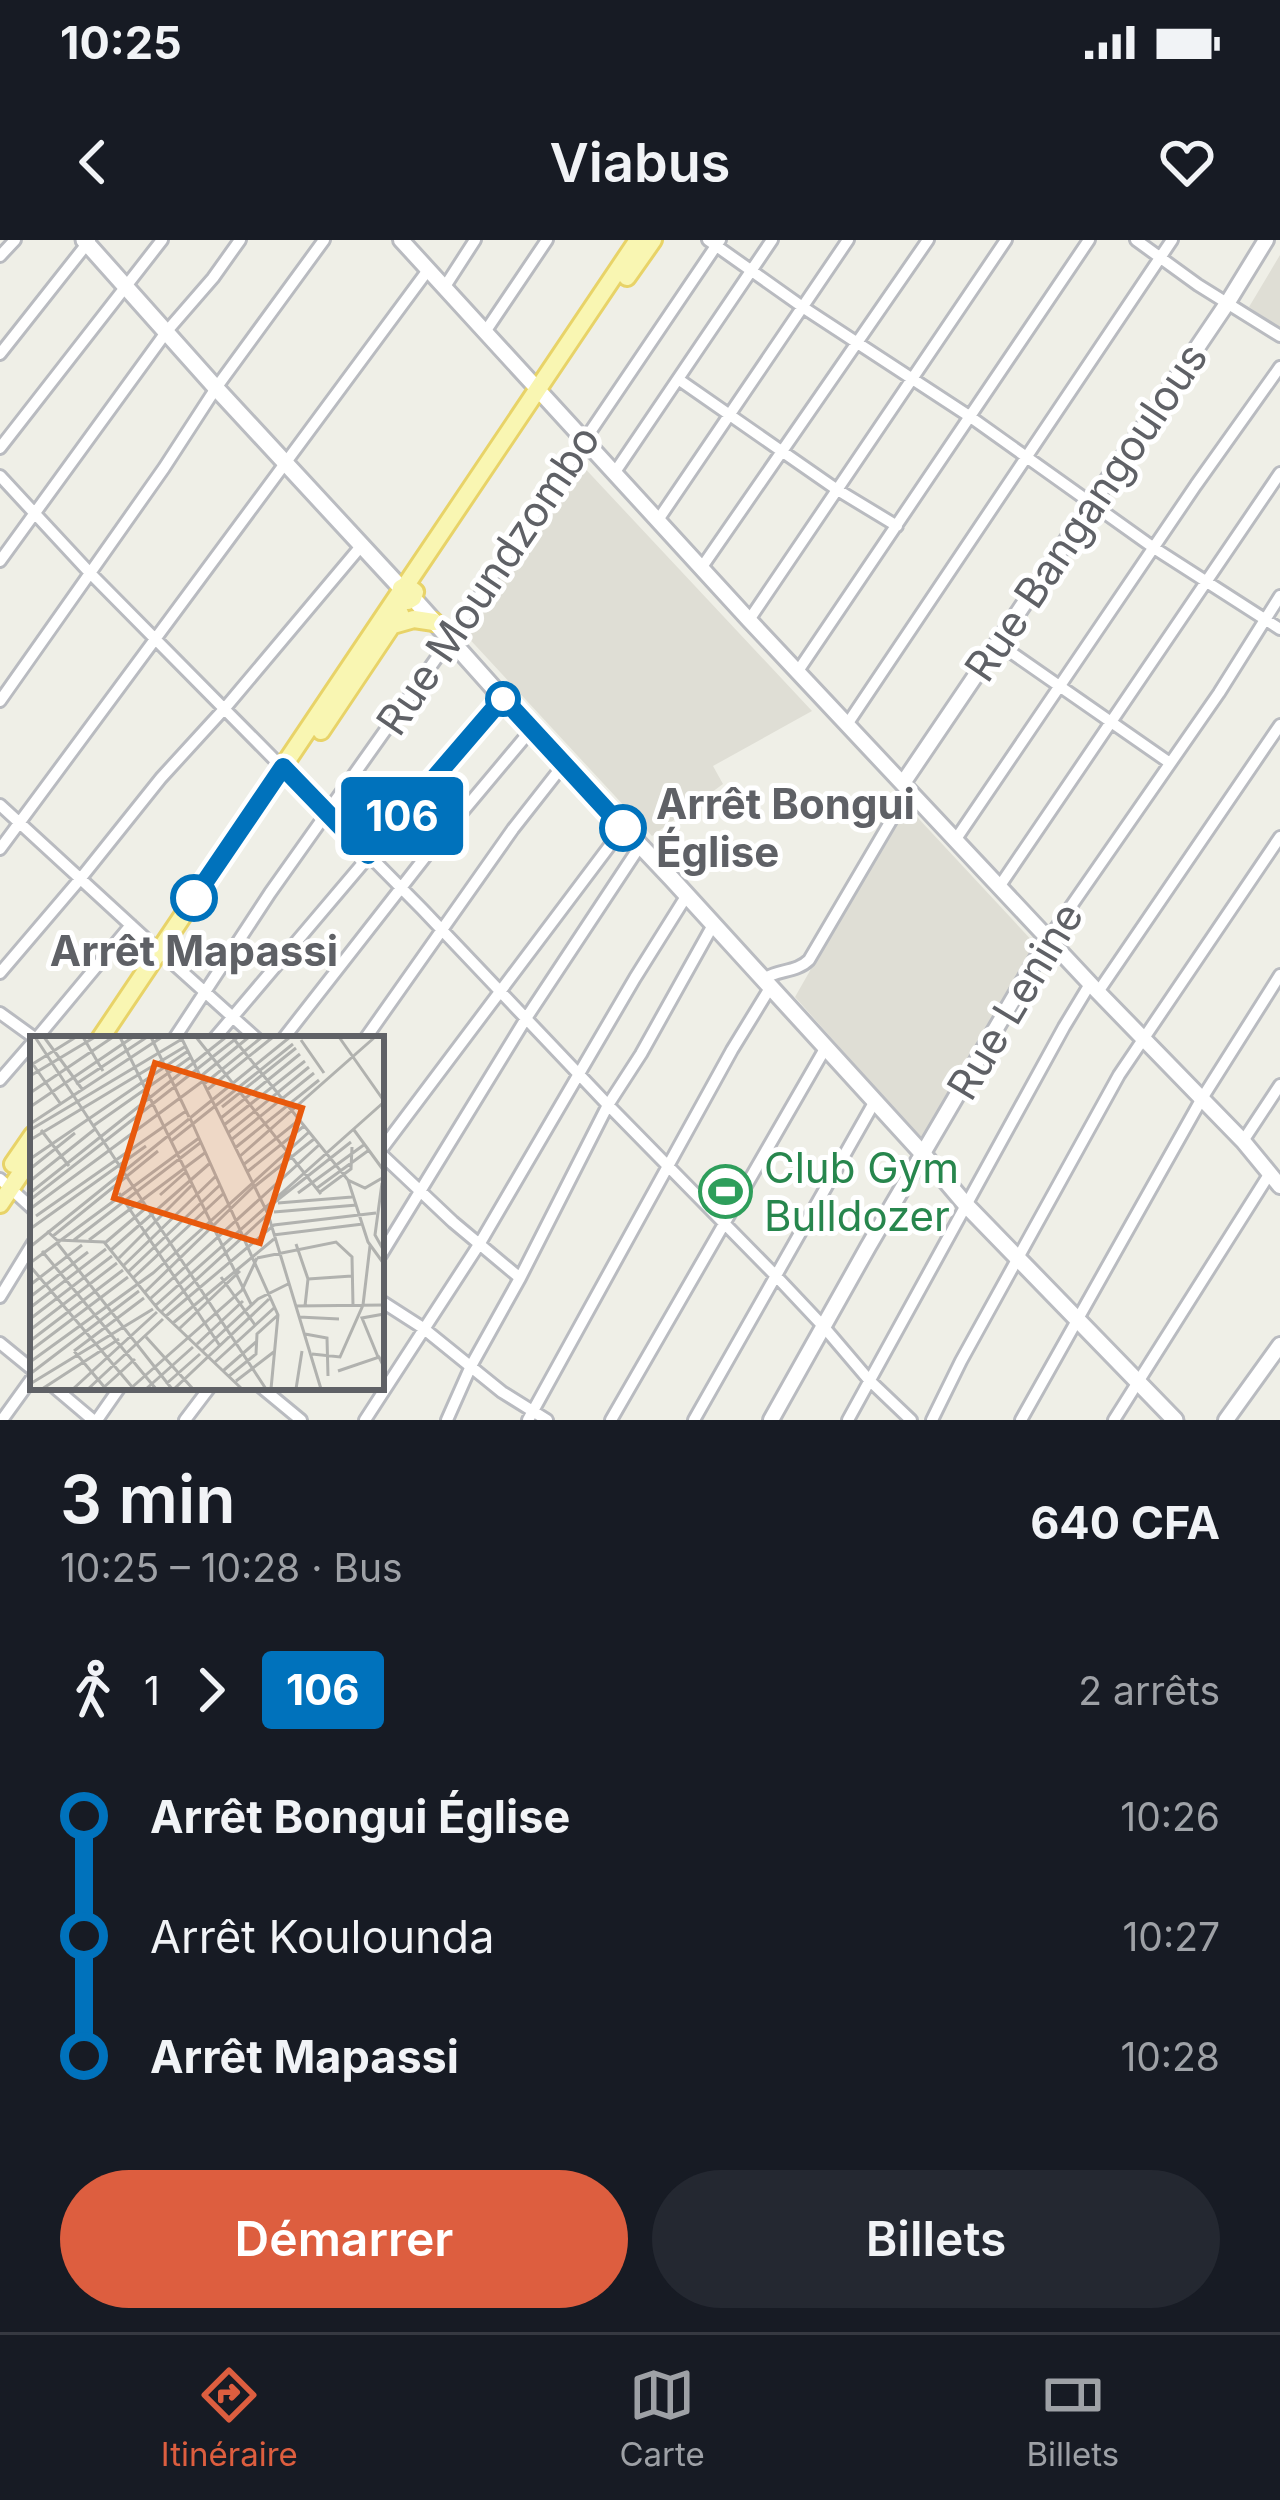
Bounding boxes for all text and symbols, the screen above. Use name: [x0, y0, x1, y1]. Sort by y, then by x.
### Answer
text: 10:25: [60, 15, 182, 70]
icon: back: [60, 129, 126, 195]
icon: heart: [1154, 129, 1220, 195]
text: Viabus: [550, 130, 730, 195]
street label: Rue Bangangoulous: [954, 333, 1218, 690]
street label: Rue Moundzombo: [365, 415, 610, 744]
unlabelled marker: [487, 683, 519, 715]
line badge: 106: [333, 777, 471, 855]
place label: Arrêt Bongui Église: [656, 778, 915, 877]
text: 106: [365, 790, 439, 841]
marker: Arrêt Bongui Église: [601, 806, 645, 850]
marker: Arrêt Mapassi: [172, 876, 216, 920]
street label: Rue Lenine: [936, 893, 1093, 1108]
place label: Arrêt Mapassi: [50, 925, 338, 976]
inset map: [30, 1036, 384, 1390]
place label: Club Gym Bulldozer: [764, 1142, 959, 1241]
sports icon: Club Gym Bulldozer: [697, 1164, 753, 1220]
text: 3 min: [60, 1459, 236, 1539]
text: 640 CFA: [1030, 1495, 1220, 1550]
text: 10:25 – 10:28 · Bus: [60, 1544, 403, 1591]
icon: walk: [60, 1657, 126, 1723]
icon: forward: [178, 1657, 244, 1723]
text: 106: [286, 1664, 360, 1715]
text: 1: [144, 1667, 160, 1714]
text: 2 arrêts: [1078, 1667, 1220, 1714]
text: Arrêt Bongui Église: [150, 1789, 570, 1844]
text: 10:26: [1120, 1793, 1220, 1840]
text: Arrêt Koulounda: [150, 1909, 494, 1964]
text: 10:27: [1122, 1913, 1220, 1960]
text: Arrêt Mapassi: [150, 2029, 459, 2084]
text: 10:28: [1120, 2033, 1220, 2080]
button: Démarrer: [60, 2170, 628, 2308]
button: Billets: [652, 2170, 1220, 2308]
tab: Itinéraire: [161, 2362, 298, 2474]
tab: Carte: [619, 2362, 705, 2474]
tab: Billets: [1026, 2362, 1119, 2474]

